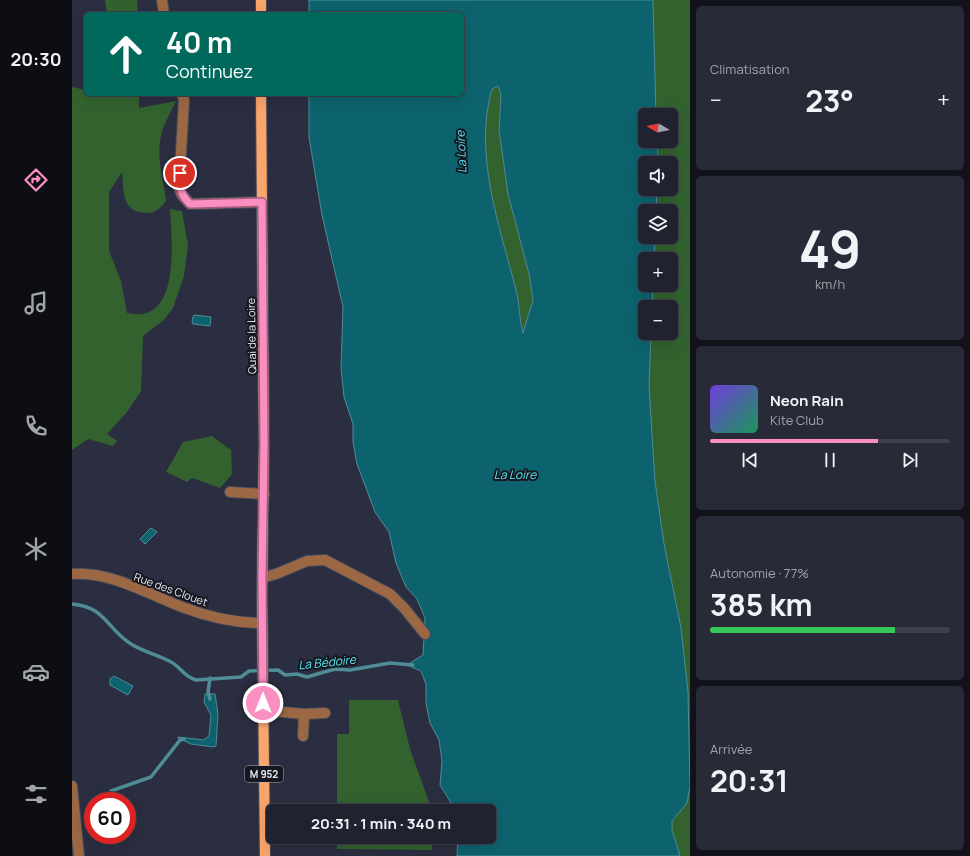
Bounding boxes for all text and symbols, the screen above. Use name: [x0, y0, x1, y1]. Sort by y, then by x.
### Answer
text: 40 m: [166, 23, 232, 61]
icon: ahead: [100, 28, 152, 80]
text: 20:30: [10, 47, 62, 71]
text: Continuez: [166, 59, 253, 83]
text: Climatisation: [710, 60, 790, 78]
text: 23°: [805, 80, 854, 121]
text: −: [710, 85, 722, 115]
text: +: [937, 85, 950, 115]
north arrow: [638, 108, 678, 148]
map controls: [638, 108, 678, 340]
water label: La Loire: [451, 129, 471, 174]
pin: [163, 156, 197, 190]
button: sound: [638, 156, 678, 196]
icon: arrive: [169, 162, 191, 184]
icon: directions: [22, 166, 50, 194]
button: layers: [638, 204, 678, 244]
text: 49: [799, 213, 861, 284]
button: +: [638, 252, 678, 292]
text: km/h: [815, 275, 845, 293]
icon: music: [22, 289, 50, 317]
street label: Quai de la Loire: [243, 297, 259, 374]
button: −: [638, 300, 678, 340]
text: Neon Rain: [770, 390, 844, 411]
text: Kite Club: [770, 411, 824, 429]
icon: phone: [22, 412, 50, 440]
icon: previous: [739, 449, 761, 471]
icon: pause: [819, 449, 841, 471]
icon: next: [899, 449, 921, 471]
water label: La Loire: [494, 466, 537, 483]
icon: climate: [22, 535, 50, 563]
text: Autonomie · 77%: [710, 564, 809, 582]
street label: Rue des Clouet: [132, 569, 210, 609]
text: 385 km: [710, 584, 813, 625]
water label: La Bédoire: [297, 650, 358, 673]
icon: car: [22, 658, 50, 686]
position arrow: [242, 682, 284, 724]
text: Arrivée: [710, 740, 752, 758]
text: 20:31: [710, 760, 788, 801]
road number: M 952: [245, 766, 283, 782]
icon: filters: [22, 780, 50, 808]
speed limit sign: 60: [84, 792, 136, 844]
text: 20:31 · 1 min · 340 m: [311, 813, 451, 834]

